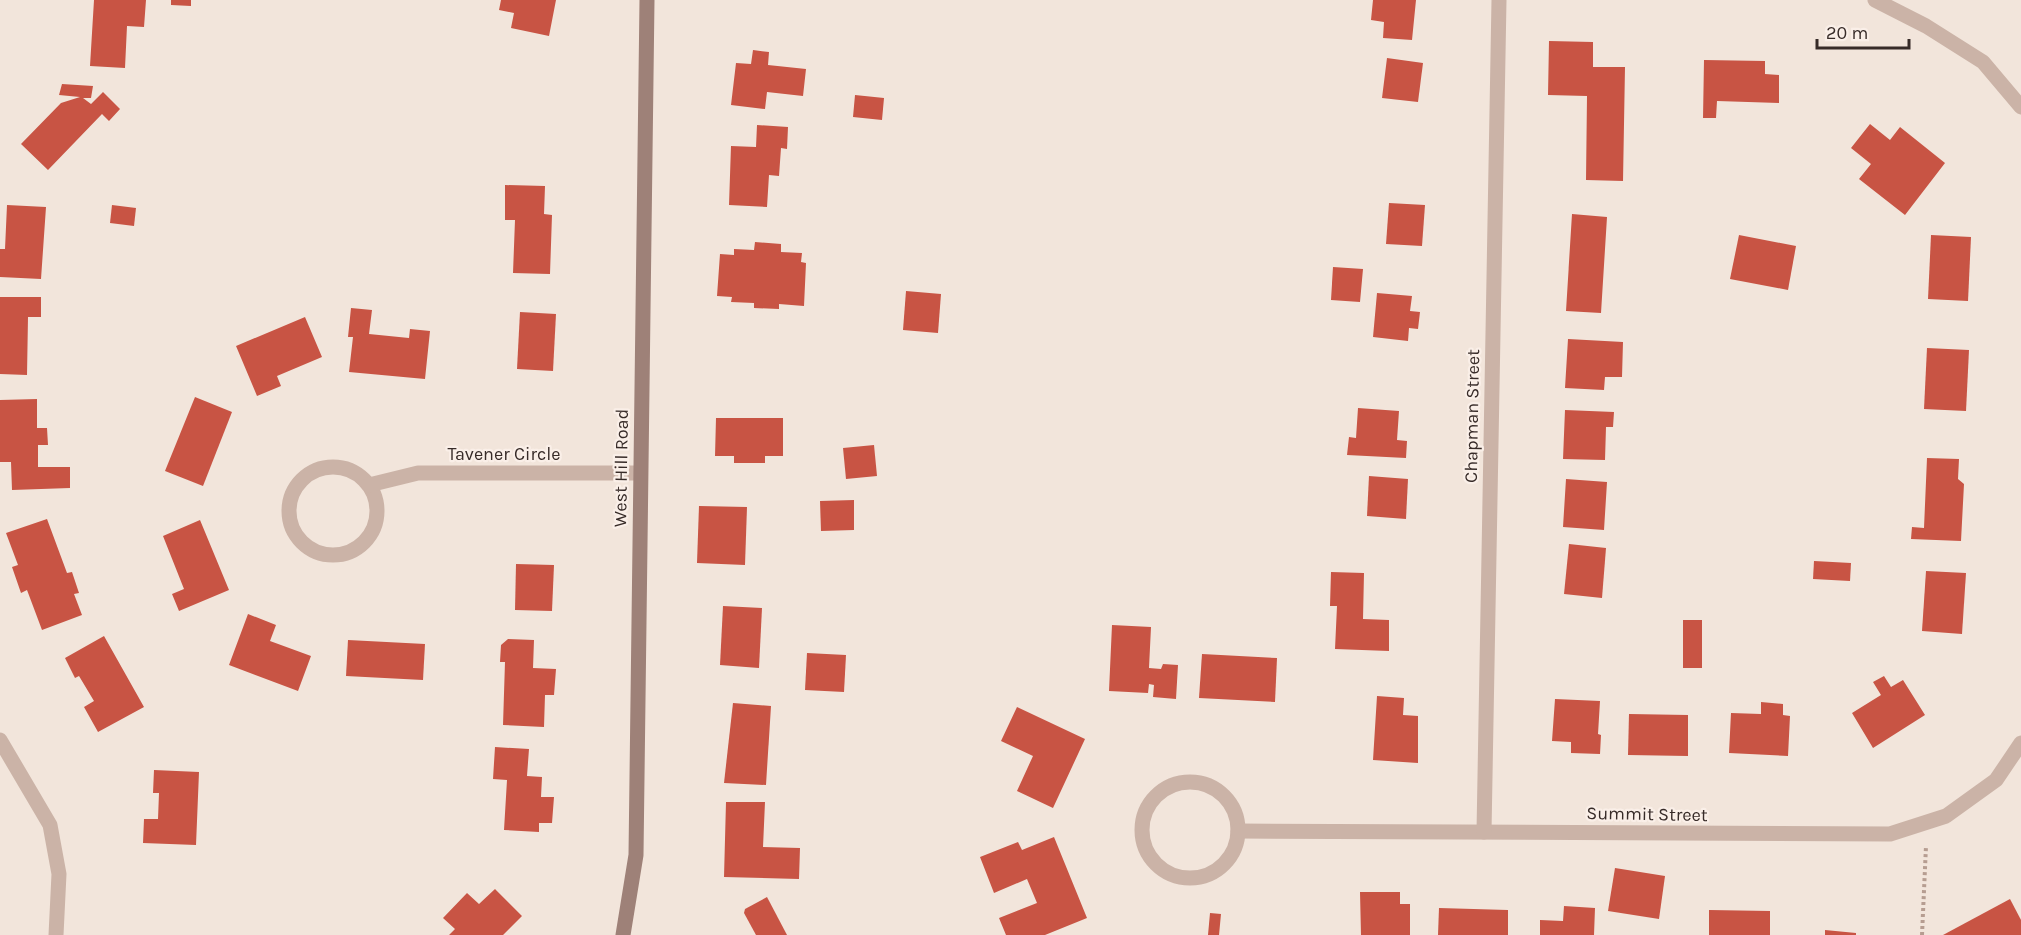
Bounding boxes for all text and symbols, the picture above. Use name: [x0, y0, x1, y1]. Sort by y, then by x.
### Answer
scale bar: [1817, 12, 1908, 50]
text: 20 m: [1826, 22, 1868, 44]
street label: Chapman Street: [1460, 349, 1484, 483]
street label: West Hill Road: [609, 409, 633, 527]
street label: Tavener Circle: [447, 443, 561, 465]
street label: Summit Street: [1586, 802, 1708, 826]

